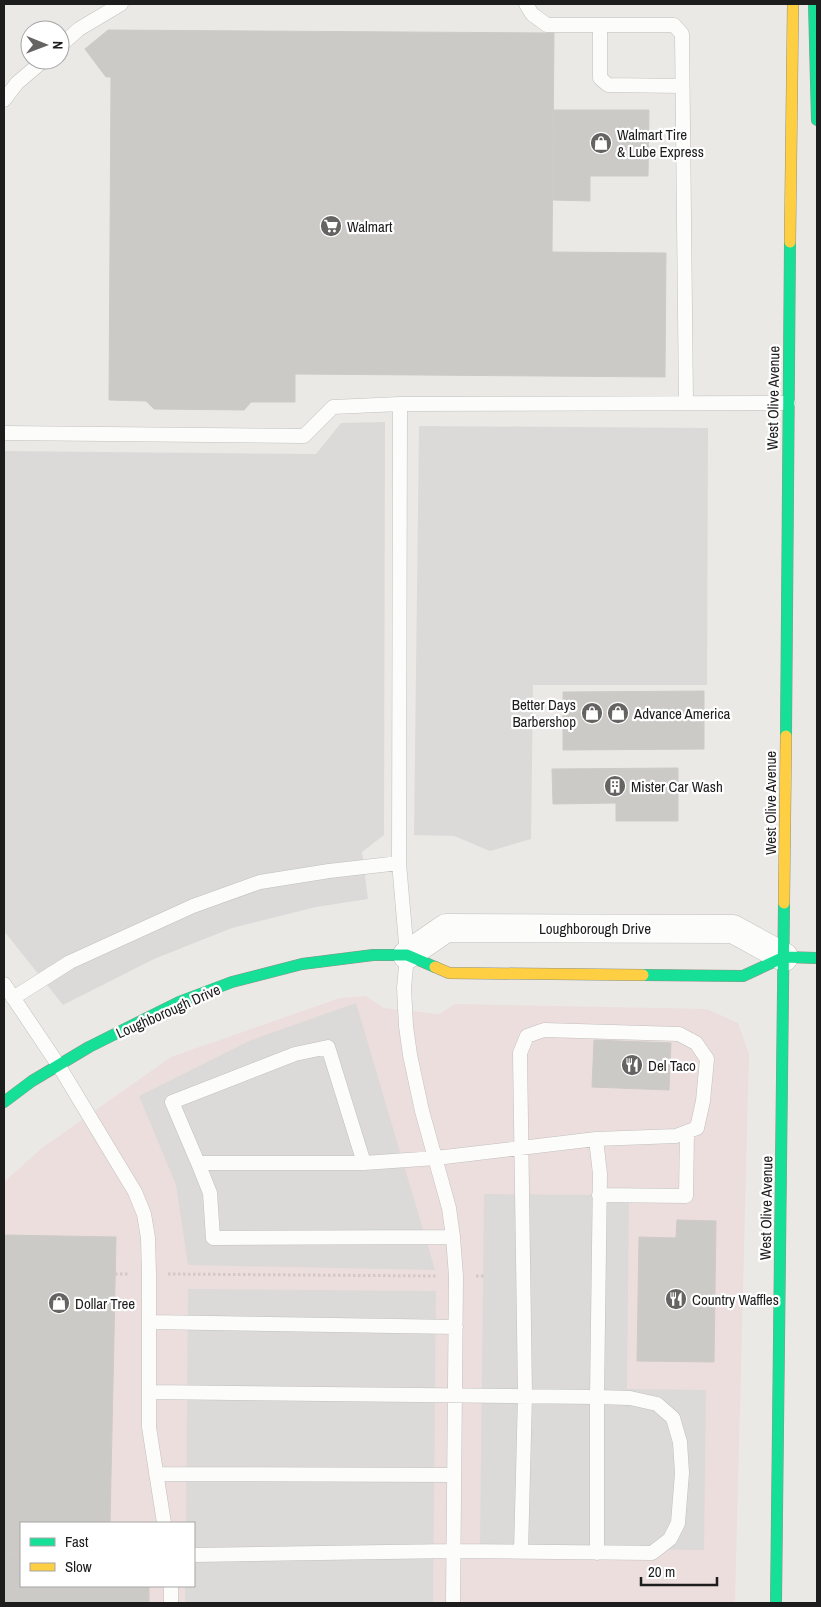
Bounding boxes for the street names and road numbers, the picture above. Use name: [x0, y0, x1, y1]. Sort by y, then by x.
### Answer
street label: West Olive Avenue: [762, 346, 784, 450]
street label: West Olive Avenue: [760, 751, 781, 855]
street label: Loughborough Drive: [539, 918, 651, 939]
street label: Loughborough Drive: [112, 979, 224, 1043]
street label: West Olive Avenue: [755, 1156, 777, 1260]

